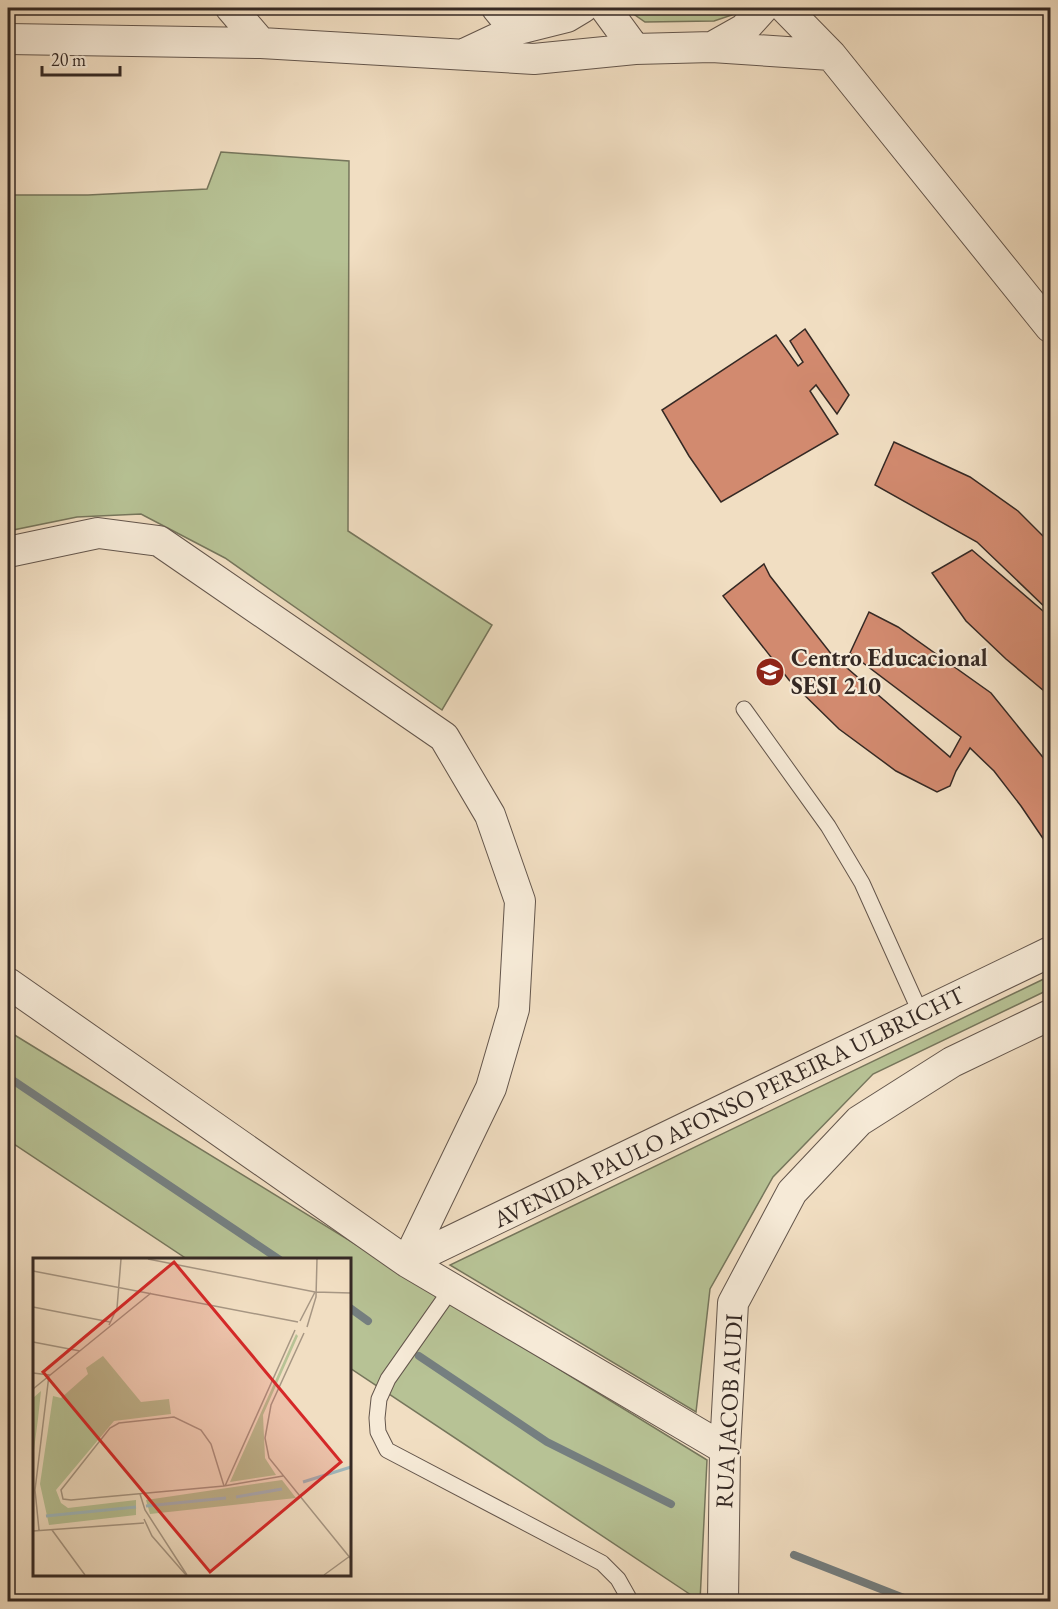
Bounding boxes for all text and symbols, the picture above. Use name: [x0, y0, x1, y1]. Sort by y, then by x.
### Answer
scale bar: [42, 39, 120, 77]
text: 20 m: [51, 48, 86, 71]
place label: Centro Educacional SESI 210: [791, 642, 988, 701]
school or university icon: Centro Educacional SESI 210: [754, 656, 786, 688]
street label: AVENIDA PAULO AFONSO PEREIRA ULBRICHT: [487, 978, 970, 1235]
inset map: [33, 1258, 351, 1576]
street label: RUA JACOB AUDI: [708, 1313, 749, 1509]

